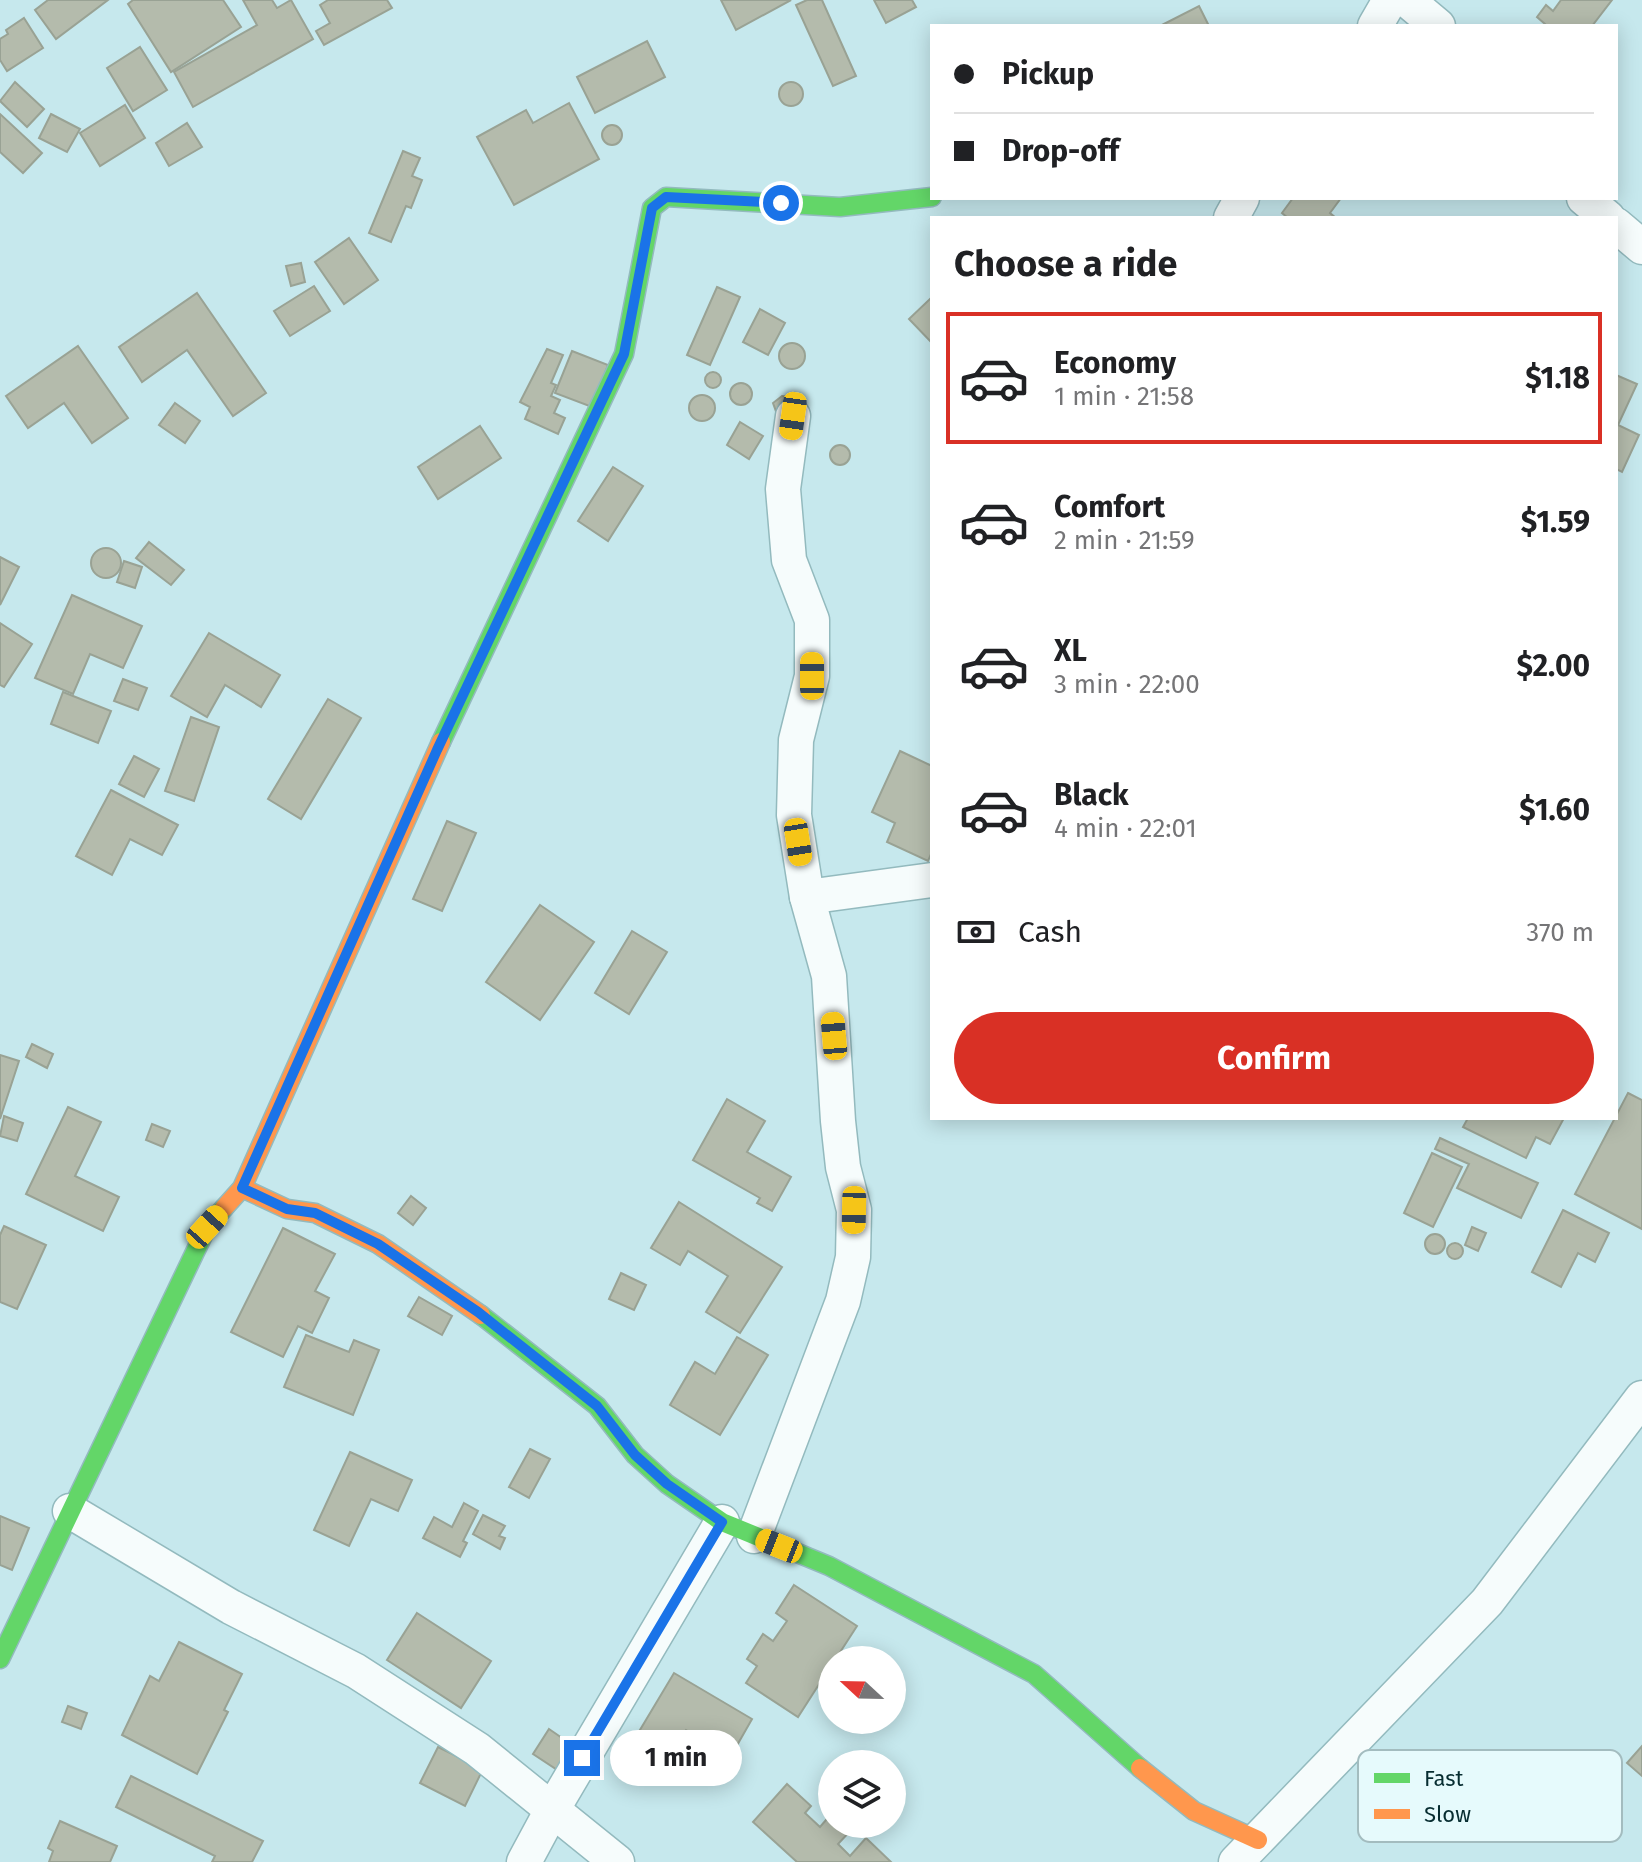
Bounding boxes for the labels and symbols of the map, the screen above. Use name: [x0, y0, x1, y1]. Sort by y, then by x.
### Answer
route start: [763, 185, 799, 221]
car: [778, 391, 808, 441]
car: [800, 652, 824, 700]
car: [782, 816, 814, 868]
car: [820, 1011, 848, 1061]
car: [842, 1186, 866, 1234]
car: [182, 1201, 232, 1253]
car: [752, 1526, 806, 1566]
north arrow: [818, 1646, 906, 1734]
callout: 1 min: [610, 1730, 742, 1786]
route end: [564, 1740, 600, 1776]
legend: [1358, 1750, 1622, 1842]
text: Fast: [1424, 1765, 1464, 1792]
text: Slow: [1424, 1801, 1471, 1828]

